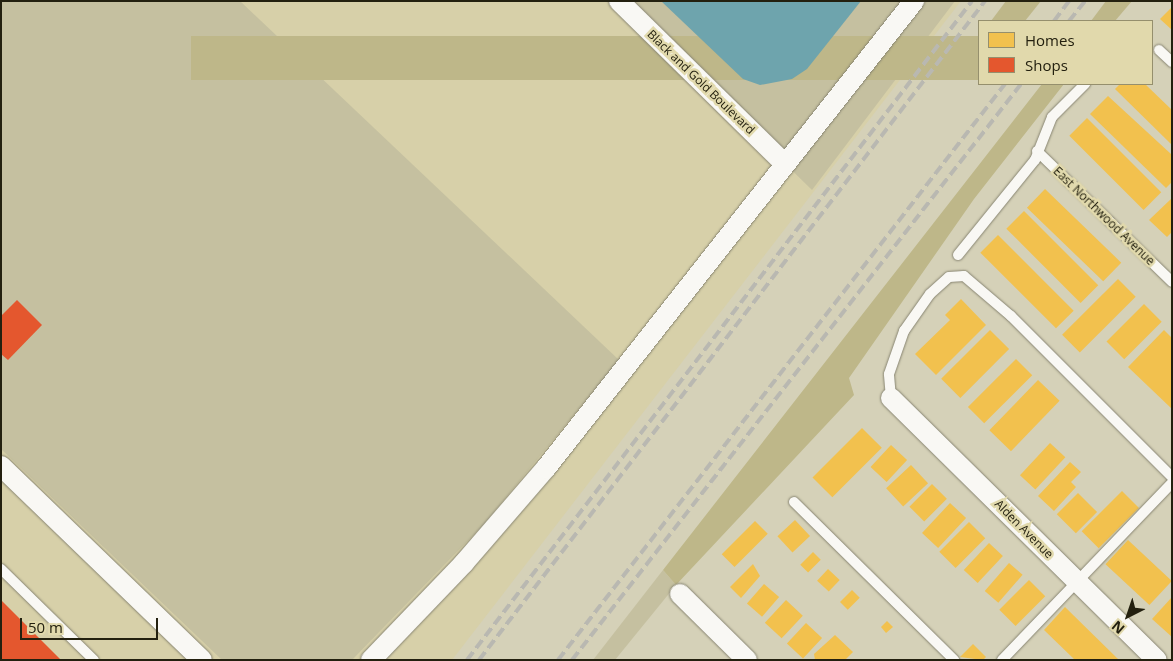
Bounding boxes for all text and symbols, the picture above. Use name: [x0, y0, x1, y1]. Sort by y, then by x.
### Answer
legend: [978, 20, 1153, 85]
street label: Black and Gold Boulevard: [644, 27, 758, 137]
text: Homes: [1025, 30, 1075, 50]
text: Shops: [1025, 55, 1068, 75]
street label: East Northwood Avenue: [1050, 164, 1158, 268]
street label: Alden Avenue: [992, 497, 1056, 561]
north arrow: [1103, 591, 1153, 641]
scale bar: [22, 608, 160, 640]
text: 50 m: [28, 617, 63, 637]
text: N: [1107, 617, 1128, 639]

